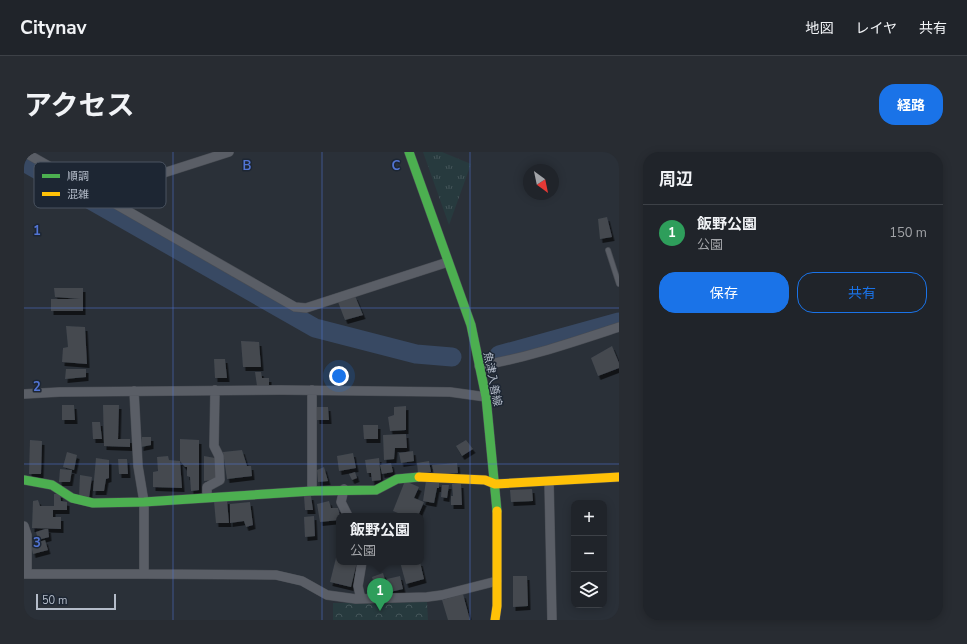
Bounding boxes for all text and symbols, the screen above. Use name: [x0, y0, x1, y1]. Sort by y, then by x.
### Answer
text: Citynav: [20, 15, 87, 41]
text: 地図: [805, 19, 833, 38]
text: レイヤ: [855, 19, 897, 38]
text: 共有: [919, 19, 947, 38]
button: 経路: [879, 84, 943, 125]
text: アクセス: [24, 87, 135, 125]
text: B: [243, 157, 252, 175]
text: C: [392, 157, 401, 175]
legend: [34, 162, 166, 208]
north arrow: [523, 164, 559, 200]
text: 周辺: [659, 168, 693, 191]
text: 順調: [67, 169, 89, 184]
text: 混雑: [67, 187, 89, 202]
text: 飯野公園: [697, 214, 757, 234]
text: 1: [33, 222, 41, 240]
text: 1: [668, 224, 676, 242]
text: 150 m: [889, 224, 927, 242]
text: 公園: [697, 236, 723, 254]
button: 保存: [659, 272, 789, 313]
button: 共有: [797, 272, 927, 313]
street label: 魚津入善線: [480, 351, 505, 408]
your location: [329, 366, 349, 386]
text: 2: [33, 378, 41, 396]
map controls: [571, 500, 607, 608]
button: +: [571, 500, 607, 536]
popup: [336, 513, 424, 565]
text: 飯野公園: [350, 520, 410, 540]
text: 3: [33, 534, 41, 552]
button: −: [571, 536, 607, 572]
text: 公園: [350, 542, 376, 560]
button: layers: [571, 572, 607, 608]
pin: 1: [367, 578, 393, 611]
scale bar: [36, 592, 116, 611]
text: 50 m: [42, 593, 67, 608]

